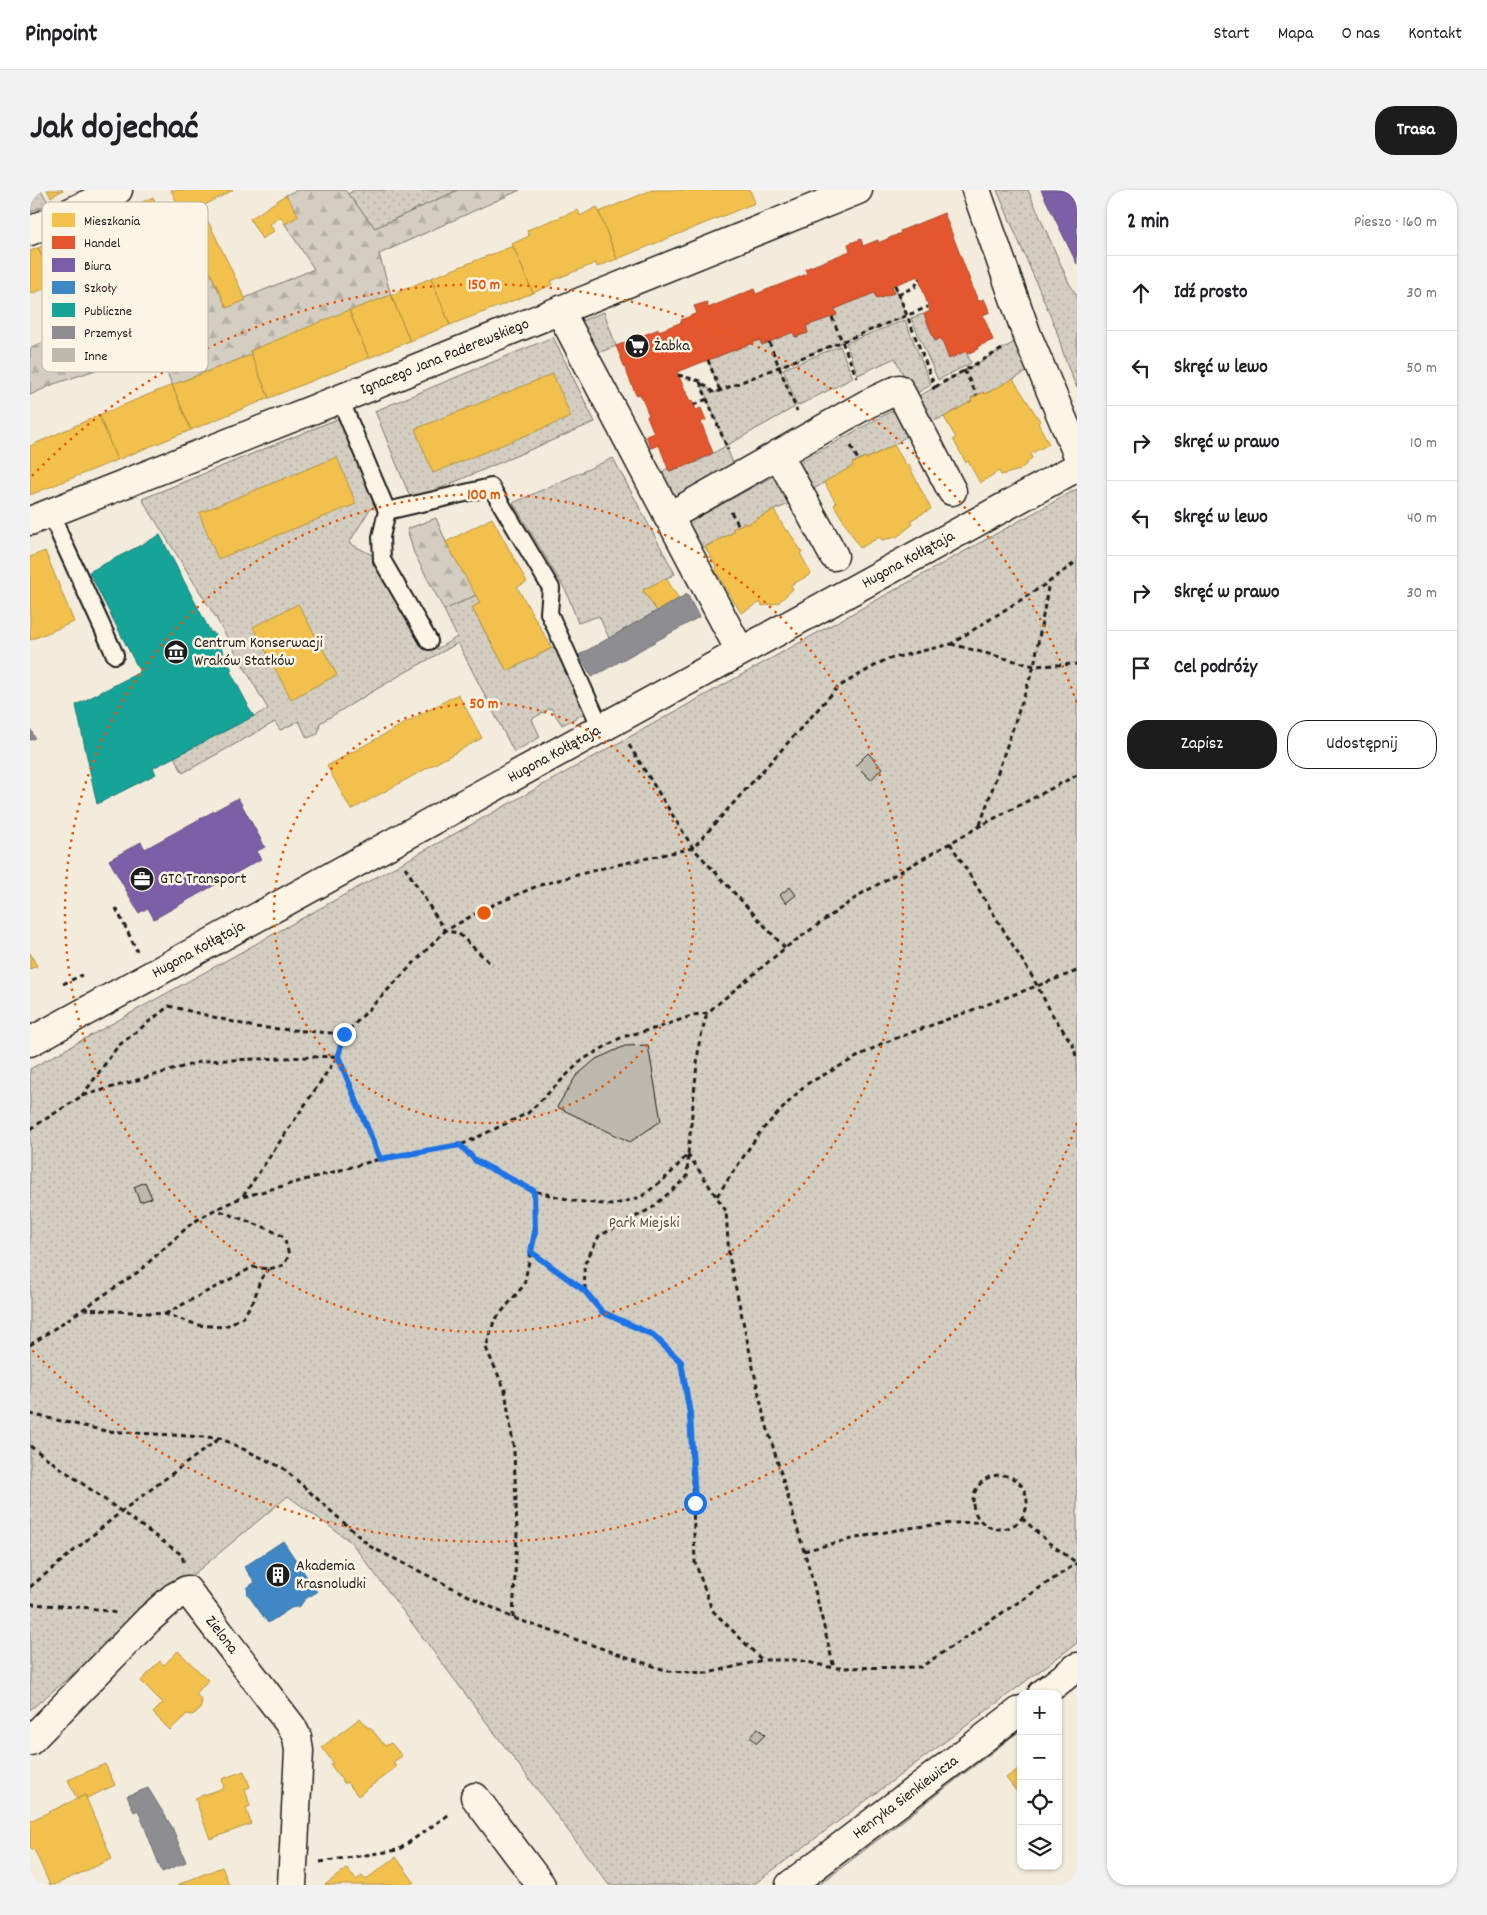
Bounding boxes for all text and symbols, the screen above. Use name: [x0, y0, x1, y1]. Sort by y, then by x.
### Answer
text: Pinpoint: [25, 18, 97, 52]
text: Start: [1213, 22, 1250, 47]
text: Mapa: [1278, 22, 1313, 47]
text: O nas: [1341, 22, 1380, 47]
text: Kontakt: [1408, 22, 1462, 47]
text: Jak dojechać: [30, 105, 199, 155]
button: Trasa: [1375, 106, 1457, 155]
legend: [42, 202, 208, 372]
text: 2 min: [1127, 208, 1169, 238]
text: Pieszo · 160 m: [1354, 211, 1437, 234]
text: Mieszkania: [84, 212, 140, 232]
text: Handel: [84, 234, 121, 254]
text: Biura: [84, 257, 111, 277]
text: 150 m: [468, 275, 500, 297]
text: Szkoły: [84, 279, 117, 299]
icon: ahead: [1127, 279, 1155, 307]
text: Idź prosto: [1174, 280, 1247, 307]
text: 30 m: [1407, 282, 1437, 305]
text: Publiczne: [84, 302, 132, 322]
street label: Ignacego Jana Paderewskiego: [357, 312, 533, 401]
text: Przemysł: [84, 324, 132, 344]
supermarket icon: Żabka: [624, 333, 650, 359]
place label: Żabka: [654, 335, 690, 358]
text: Inne: [84, 347, 107, 367]
icon: left: [1127, 354, 1155, 382]
text: Skręć w lewo: [1174, 355, 1268, 382]
text: 50 m: [1406, 357, 1437, 380]
icon: right: [1127, 429, 1155, 457]
text: Skręć w prawo: [1174, 430, 1280, 457]
text: 10 m: [1410, 432, 1437, 455]
text: 100 m: [467, 485, 501, 507]
icon: left: [1127, 504, 1155, 532]
text: Skręć w lewo: [1174, 505, 1268, 532]
text: 40 m: [1407, 507, 1437, 530]
street label: Hugona Kołłątaja: [858, 525, 959, 594]
icon: right: [1127, 579, 1155, 607]
text: Skręć w prawo: [1174, 580, 1280, 607]
text: 30 m: [1407, 582, 1437, 605]
place label: Centrum Konserwacji Wraków Statków: [194, 632, 323, 673]
museum icon: Centrum Konserwacji Wraków Statków: [163, 639, 189, 665]
icon: arrive: [1127, 654, 1155, 682]
text: Cel podróży: [1174, 655, 1257, 682]
text: 50 m: [470, 694, 498, 716]
street label: Hugona Kołłątaja: [504, 719, 605, 789]
button: Zapisz: [1127, 720, 1277, 769]
button: Udostępnij: [1287, 720, 1437, 769]
office icon: GTC Transport: [129, 866, 155, 892]
place label: GTC Transport: [160, 868, 246, 891]
centre of rings: [475, 904, 493, 922]
street label: Hugona Kołłątaja: [148, 915, 249, 984]
route end: [333, 1023, 356, 1046]
park label: Park Miejski: [609, 1212, 679, 1235]
route start: [684, 1492, 707, 1515]
place label: Akademia Krasnoludki: [296, 1555, 366, 1596]
building icon: Akademia Krasnoludki: [265, 1562, 291, 1588]
street label: Zielona: [199, 1611, 244, 1659]
map controls: [1017, 1690, 1062, 1870]
button: +: [1017, 1690, 1062, 1735]
button: −: [1017, 1735, 1062, 1780]
street label: Henryka Sienkiewicza: [848, 1750, 964, 1845]
button: locate: [1017, 1780, 1062, 1825]
button: layers: [1017, 1825, 1062, 1870]

